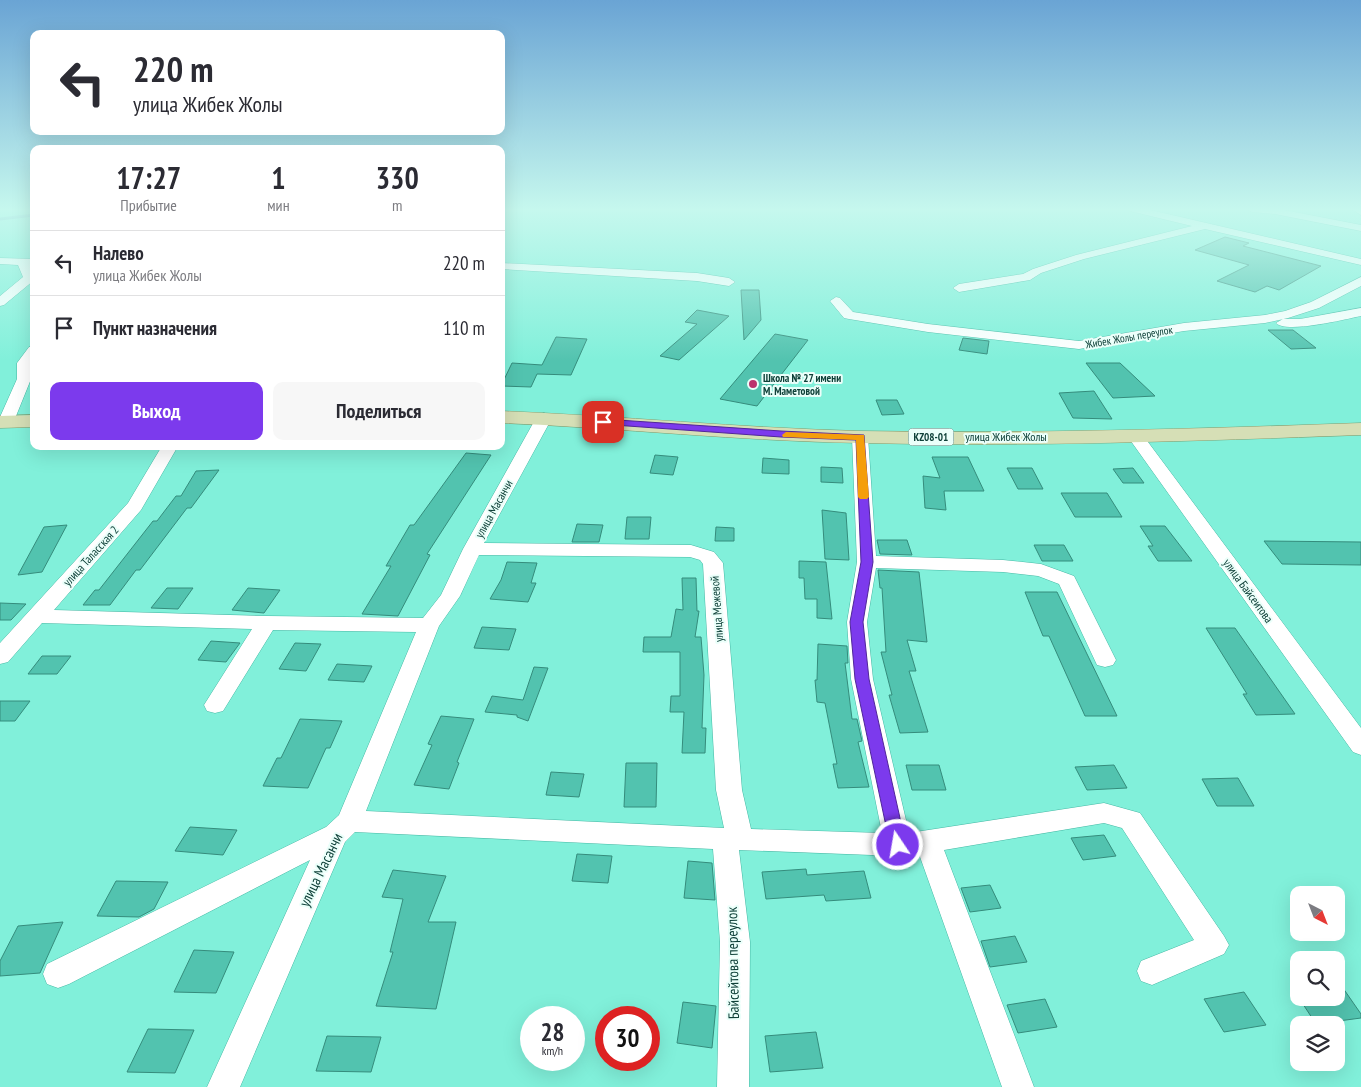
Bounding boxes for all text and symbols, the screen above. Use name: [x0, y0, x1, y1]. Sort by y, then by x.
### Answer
text: 220 m: [133, 46, 214, 92]
icon: left: [50, 50, 115, 115]
text: улица Жибек Жолы: [133, 90, 283, 118]
text: 17:27: [116, 158, 181, 197]
text: 1: [271, 158, 286, 197]
text: 330: [376, 158, 419, 197]
text: Прибытие: [120, 195, 177, 215]
text: мин: [267, 195, 290, 215]
text: m: [392, 195, 403, 215]
text: Налево: [93, 241, 144, 265]
icon: left: [50, 249, 78, 277]
text: 220 m: [443, 251, 485, 275]
text: улица Жибек Жолы: [93, 265, 202, 285]
icon: arrive: [50, 314, 78, 342]
text: Пункт назначения: [93, 316, 217, 340]
text: 110 m: [443, 316, 485, 340]
street label: Жибек Жолы переулок: [1083, 322, 1174, 352]
place label: Школа № 27 имени М. Маметовой: [763, 371, 841, 398]
marker: Школа № 27 имени М. Маметовой: [747, 378, 759, 390]
button: Выход: [50, 382, 263, 440]
button: Поделиться: [273, 382, 485, 440]
pin: [582, 401, 624, 443]
icon: arrive: [589, 408, 617, 436]
road number: KZ08-01: [908, 428, 954, 446]
street label: улица Жибек Жолы: [965, 429, 1047, 444]
street label: улица Масанчи: [472, 477, 516, 540]
street label: улица Таласская 2: [60, 522, 122, 589]
street label: улица Байсеитова: [1220, 556, 1277, 626]
street label: улица Межевой: [707, 575, 726, 643]
position arrow: [871, 818, 923, 870]
street label: улица Масанчи: [295, 830, 347, 910]
north arrow: [1290, 886, 1345, 941]
map controls: [1290, 886, 1345, 1071]
street label: Байсейтова переулок: [722, 906, 743, 1019]
button: search: [1290, 951, 1345, 1006]
speed limit sign: 30: [595, 1006, 660, 1071]
text: 28: [541, 1016, 564, 1048]
button: layers: [1290, 1016, 1345, 1071]
text: km/h: [542, 1043, 563, 1058]

